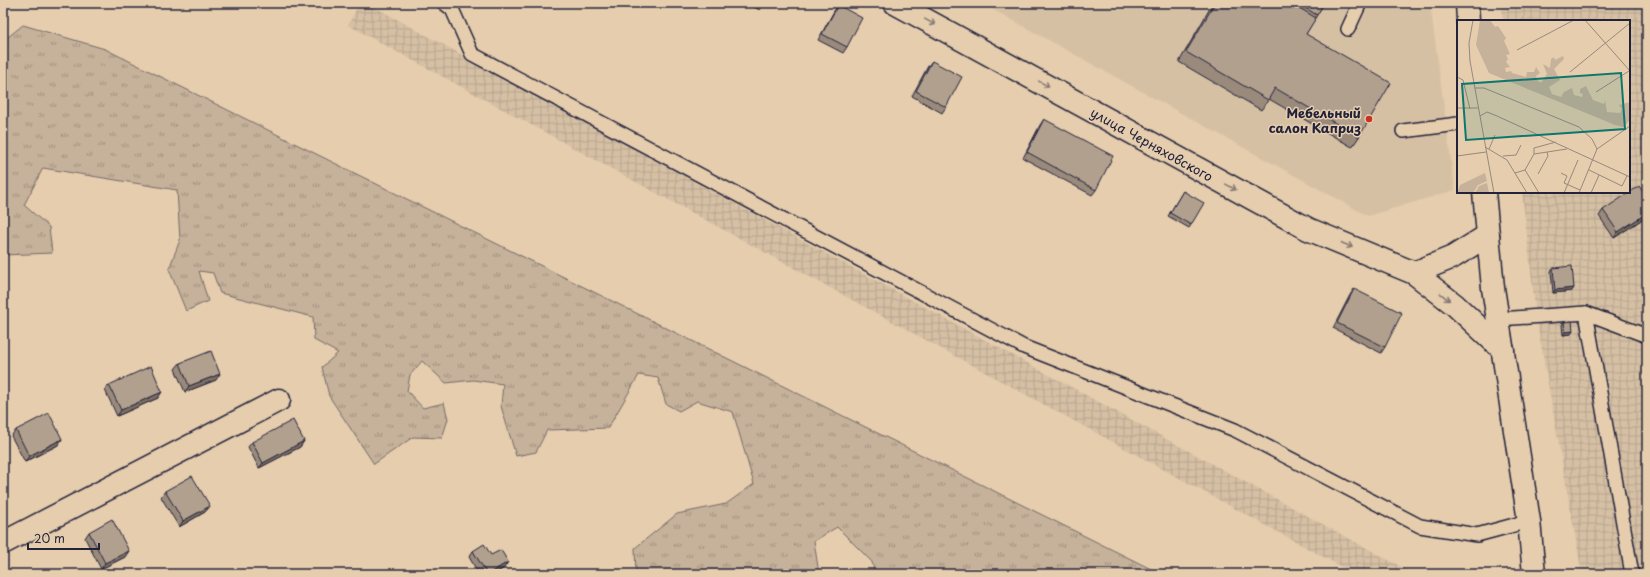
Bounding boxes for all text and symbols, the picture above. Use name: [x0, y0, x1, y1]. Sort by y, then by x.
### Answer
one-way arrow: [924, 18, 936, 26]
inset map: [1457, 20, 1630, 193]
one-way arrow: [1038, 81, 1050, 88]
street label: улица Черняховского: [1087, 102, 1217, 186]
place label: Мебельный салон Каприз: [1269, 103, 1361, 137]
marker: Мебельный салон Каприз: [1364, 114, 1374, 124]
one-way arrow: [1225, 184, 1237, 191]
one-way arrow: [1341, 242, 1353, 250]
one-way arrow: [1439, 293, 1450, 302]
scale bar: [28, 525, 99, 551]
text: 20 m: [34, 529, 65, 547]

